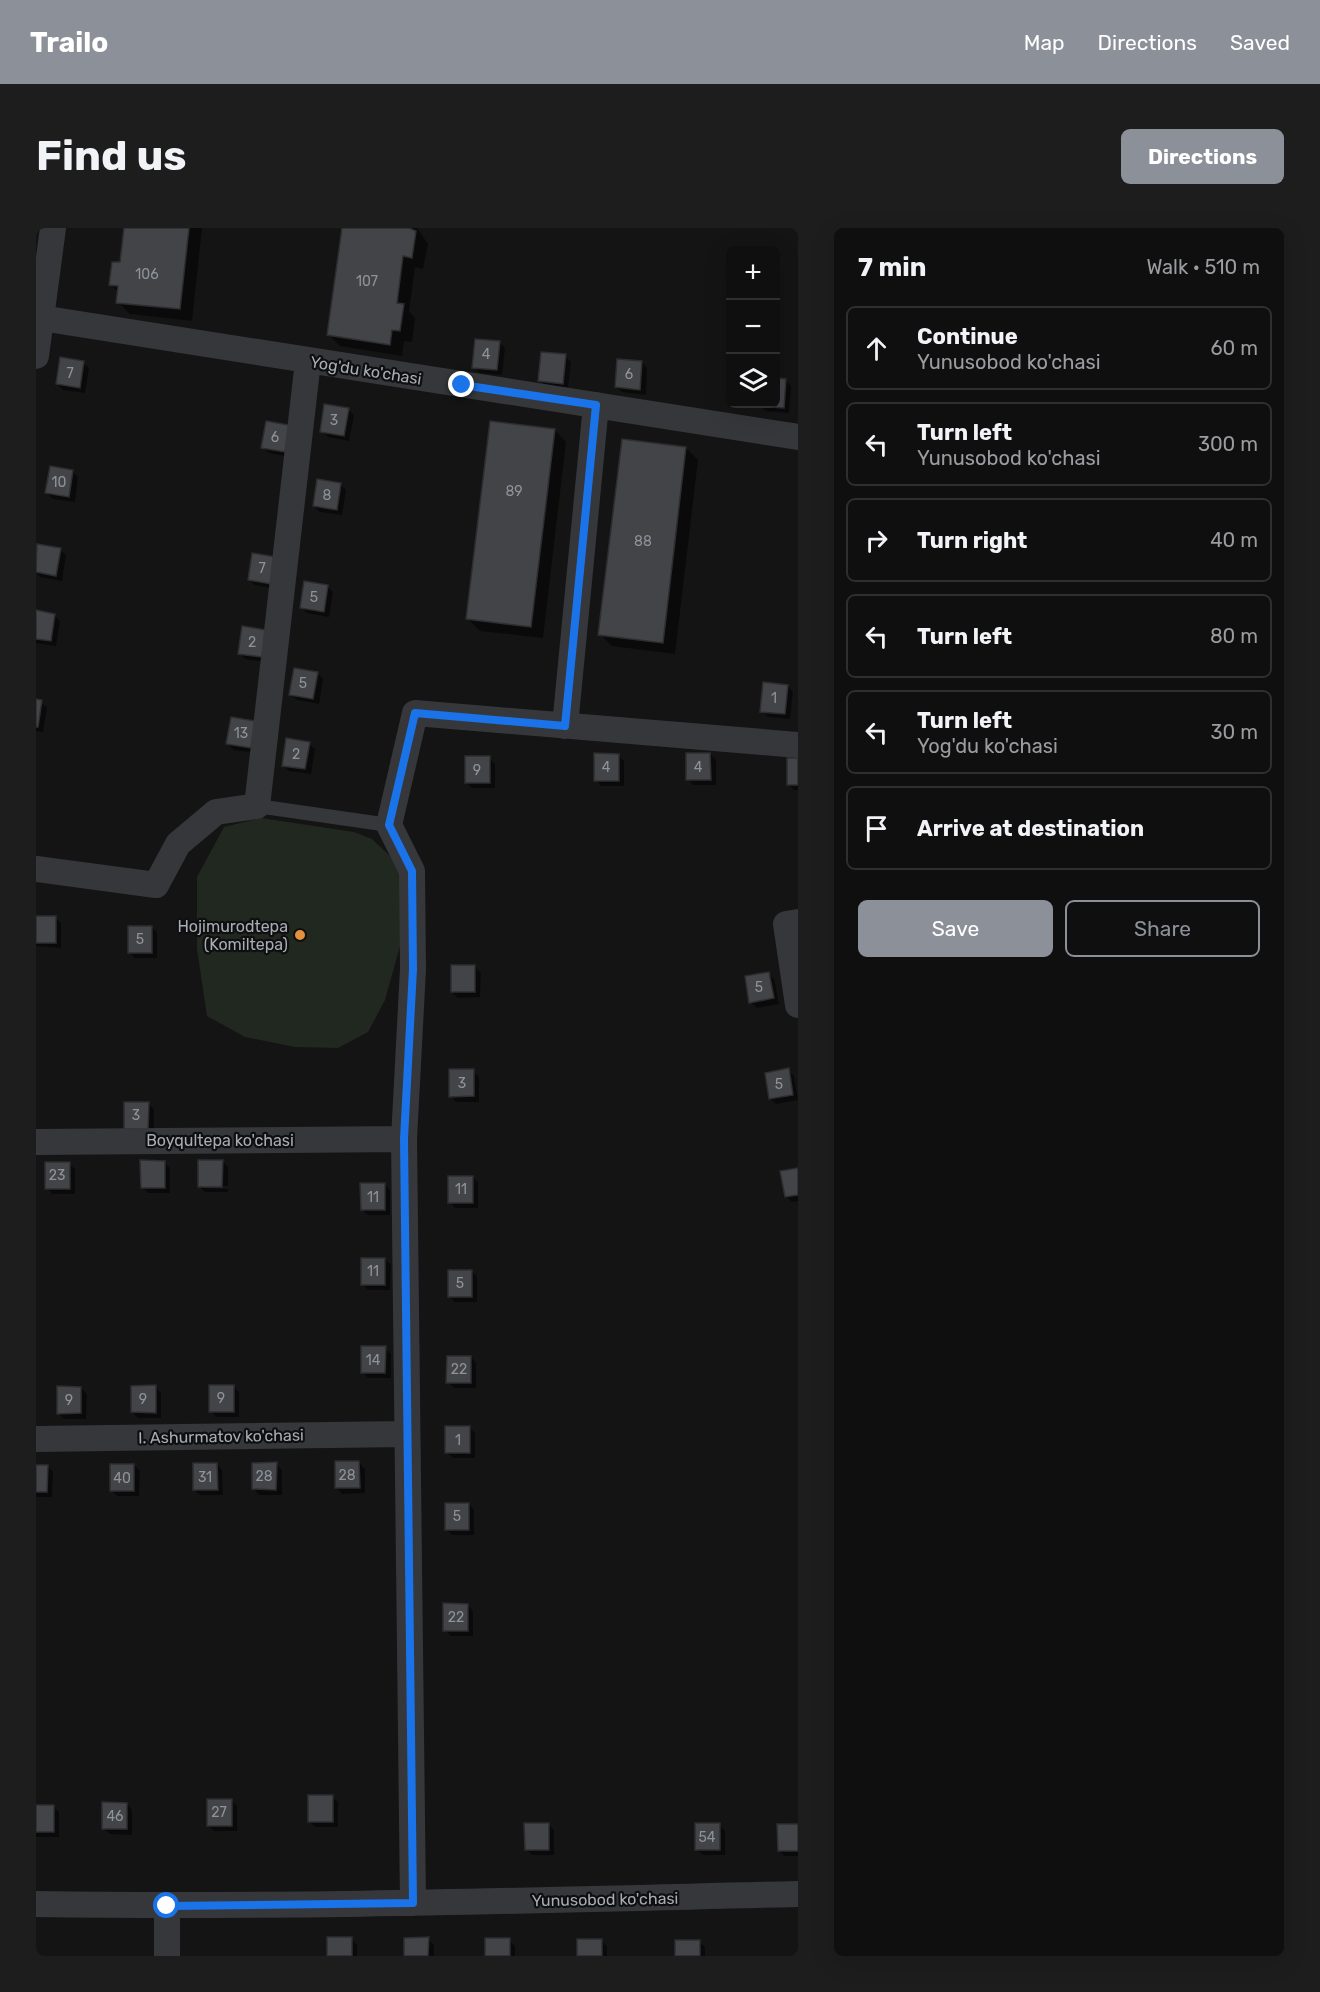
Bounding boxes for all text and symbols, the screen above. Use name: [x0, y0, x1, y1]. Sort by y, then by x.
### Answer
text: Trailo: [30, 26, 108, 59]
text: Map: [1024, 30, 1065, 55]
text: Directions: [1098, 30, 1197, 55]
text: Saved: [1230, 30, 1290, 55]
button: Directions: [1121, 129, 1284, 184]
text: Find us: [36, 131, 187, 181]
map controls: [726, 246, 780, 408]
button: +: [726, 246, 780, 300]
text: 7 min: [858, 252, 926, 283]
text: Walk · 510 m: [1146, 255, 1260, 279]
house number: 106: [135, 266, 159, 283]
house number: 107: [356, 273, 378, 290]
button: −: [726, 300, 780, 354]
text: Continue: [917, 323, 1018, 350]
icon: ahead: [860, 332, 893, 365]
text: 60 m: [1211, 336, 1258, 360]
house number: 4: [482, 346, 491, 363]
text: Yunusobod ko'chasi: [917, 350, 1101, 374]
street label: Yog'du ko'chasi: [309, 352, 423, 389]
button: layers: [726, 354, 780, 408]
house number: 7: [66, 365, 74, 382]
house number: 6: [625, 366, 633, 383]
route end: [448, 371, 474, 397]
house number: 3: [330, 412, 338, 429]
text: Turn left: [917, 419, 1012, 446]
icon: left: [860, 428, 893, 461]
house number: 6: [271, 429, 279, 446]
text: 300 m: [1198, 432, 1258, 456]
text: Yunusobod ko'chasi: [917, 446, 1101, 470]
house number: 10: [52, 474, 67, 491]
house number: 89: [505, 483, 523, 500]
house number: 8: [323, 487, 332, 504]
icon: right: [860, 524, 893, 557]
text: Turn right: [917, 527, 1027, 554]
text: 40 m: [1210, 528, 1258, 552]
house number: 88: [634, 533, 652, 550]
house number: 7: [258, 560, 266, 577]
house number: 5: [310, 589, 318, 606]
icon: left: [860, 620, 893, 653]
text: Turn left: [917, 623, 1012, 650]
text: 80 m: [1210, 624, 1258, 648]
house number: 2: [248, 634, 256, 651]
house number: 5: [299, 675, 307, 692]
house number: 1: [771, 690, 777, 707]
text: Turn left: [917, 707, 1012, 734]
icon: left: [860, 716, 893, 749]
text: 30 m: [1211, 720, 1258, 744]
house number: 13: [234, 725, 248, 742]
text: Yog'du ko'chasi: [917, 734, 1058, 758]
house number: 2: [292, 746, 300, 763]
house number: 4: [602, 759, 611, 776]
house number: 4: [694, 759, 703, 776]
house number: 9: [473, 762, 481, 779]
icon: arrive: [860, 812, 893, 845]
text: Arrive at destination: [917, 815, 1144, 842]
button: Save: [858, 900, 1053, 957]
button: Share: [1065, 900, 1260, 957]
place label: Hojimurodtepa (Komiltepa): [177, 917, 288, 954]
marker: Hojimurodtepa (Komiltepa): [293, 928, 307, 942]
house number: 5: [136, 931, 144, 948]
house number: 5: [755, 979, 763, 996]
house number: 3: [458, 1075, 466, 1092]
house number: 5: [775, 1076, 783, 1093]
house number: 3: [132, 1107, 140, 1124]
street label: Boyqultepa ko'chasi: [146, 1131, 294, 1150]
house number: 23: [49, 1167, 65, 1184]
house number: 11: [455, 1181, 467, 1198]
house number: 11: [367, 1189, 379, 1206]
house number: 11: [367, 1263, 379, 1280]
house number: 5: [456, 1275, 464, 1292]
house number: 14: [366, 1352, 381, 1369]
house number: 22: [451, 1361, 467, 1378]
house number: 9: [217, 1390, 225, 1407]
house number: 9: [139, 1391, 147, 1408]
house number: 9: [65, 1392, 73, 1409]
street label: I. Ashurmatov ko'chasi: [138, 1426, 304, 1447]
house number: 1: [455, 1432, 461, 1449]
house number: 28: [338, 1467, 356, 1484]
house number: 28: [255, 1468, 273, 1485]
house number: 31: [198, 1469, 212, 1486]
house number: 40: [113, 1470, 131, 1487]
house number: 5: [453, 1508, 461, 1525]
house number: 22: [448, 1609, 464, 1626]
house number: 27: [211, 1804, 227, 1821]
house number: 46: [106, 1808, 124, 1825]
house number: 54: [698, 1829, 716, 1846]
street label: Yunusobod ko'chasi: [531, 1889, 679, 1910]
route start: [153, 1892, 179, 1918]

